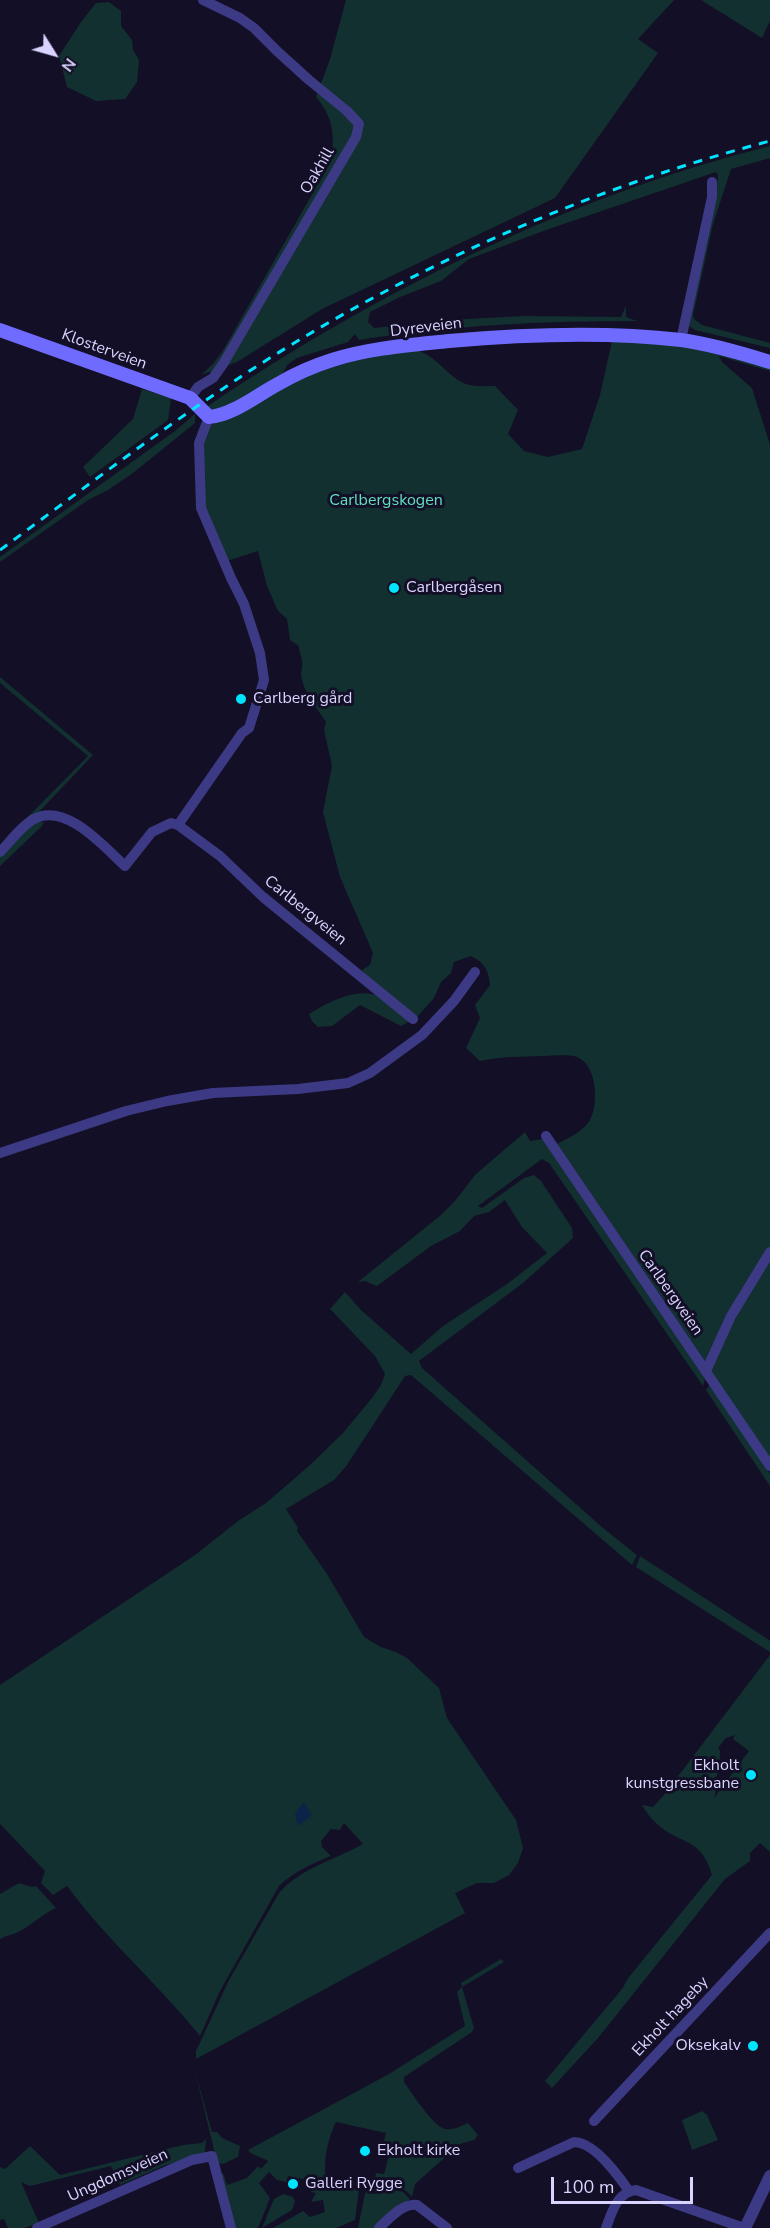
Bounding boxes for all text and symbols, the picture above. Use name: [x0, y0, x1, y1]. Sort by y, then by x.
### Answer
north arrow: [24, 24, 84, 84]
text: N: [56, 53, 81, 76]
street label: Oakhill: [297, 144, 339, 198]
street label: Dyreveien: [389, 314, 463, 342]
street label: Klosterveien: [59, 326, 149, 374]
park label: Carlbergskogen: [329, 491, 443, 511]
place label: Carlbergåsen: [406, 578, 502, 598]
marker: Carlbergåsen: [387, 581, 401, 595]
place label: Carlberg gård: [253, 689, 352, 709]
marker: Carlberg gård: [234, 692, 248, 706]
street label: Carlbergveien: [260, 872, 350, 950]
street label: Carlbergveien: [633, 1246, 707, 1340]
place label: Ekholt kunstgressbane: [625, 1756, 739, 1794]
marker: Ekholt kunstgressbane: [744, 1768, 758, 1782]
street label: Ekholt hageby: [629, 1973, 713, 2061]
place label: Oksekalv: [675, 2036, 741, 2056]
marker: Oksekalv: [746, 2039, 760, 2053]
place label: Ekholt kirke: [377, 2141, 460, 2161]
marker: Ekholt kirke: [358, 2144, 372, 2158]
street label: Ungdomsveien: [65, 2145, 171, 2207]
scale bar: [554, 2165, 696, 2203]
place label: Galleri Rygge: [305, 2174, 403, 2194]
text: 100 m: [562, 2175, 614, 2199]
marker: Galleri Rygge: [286, 2177, 300, 2191]

